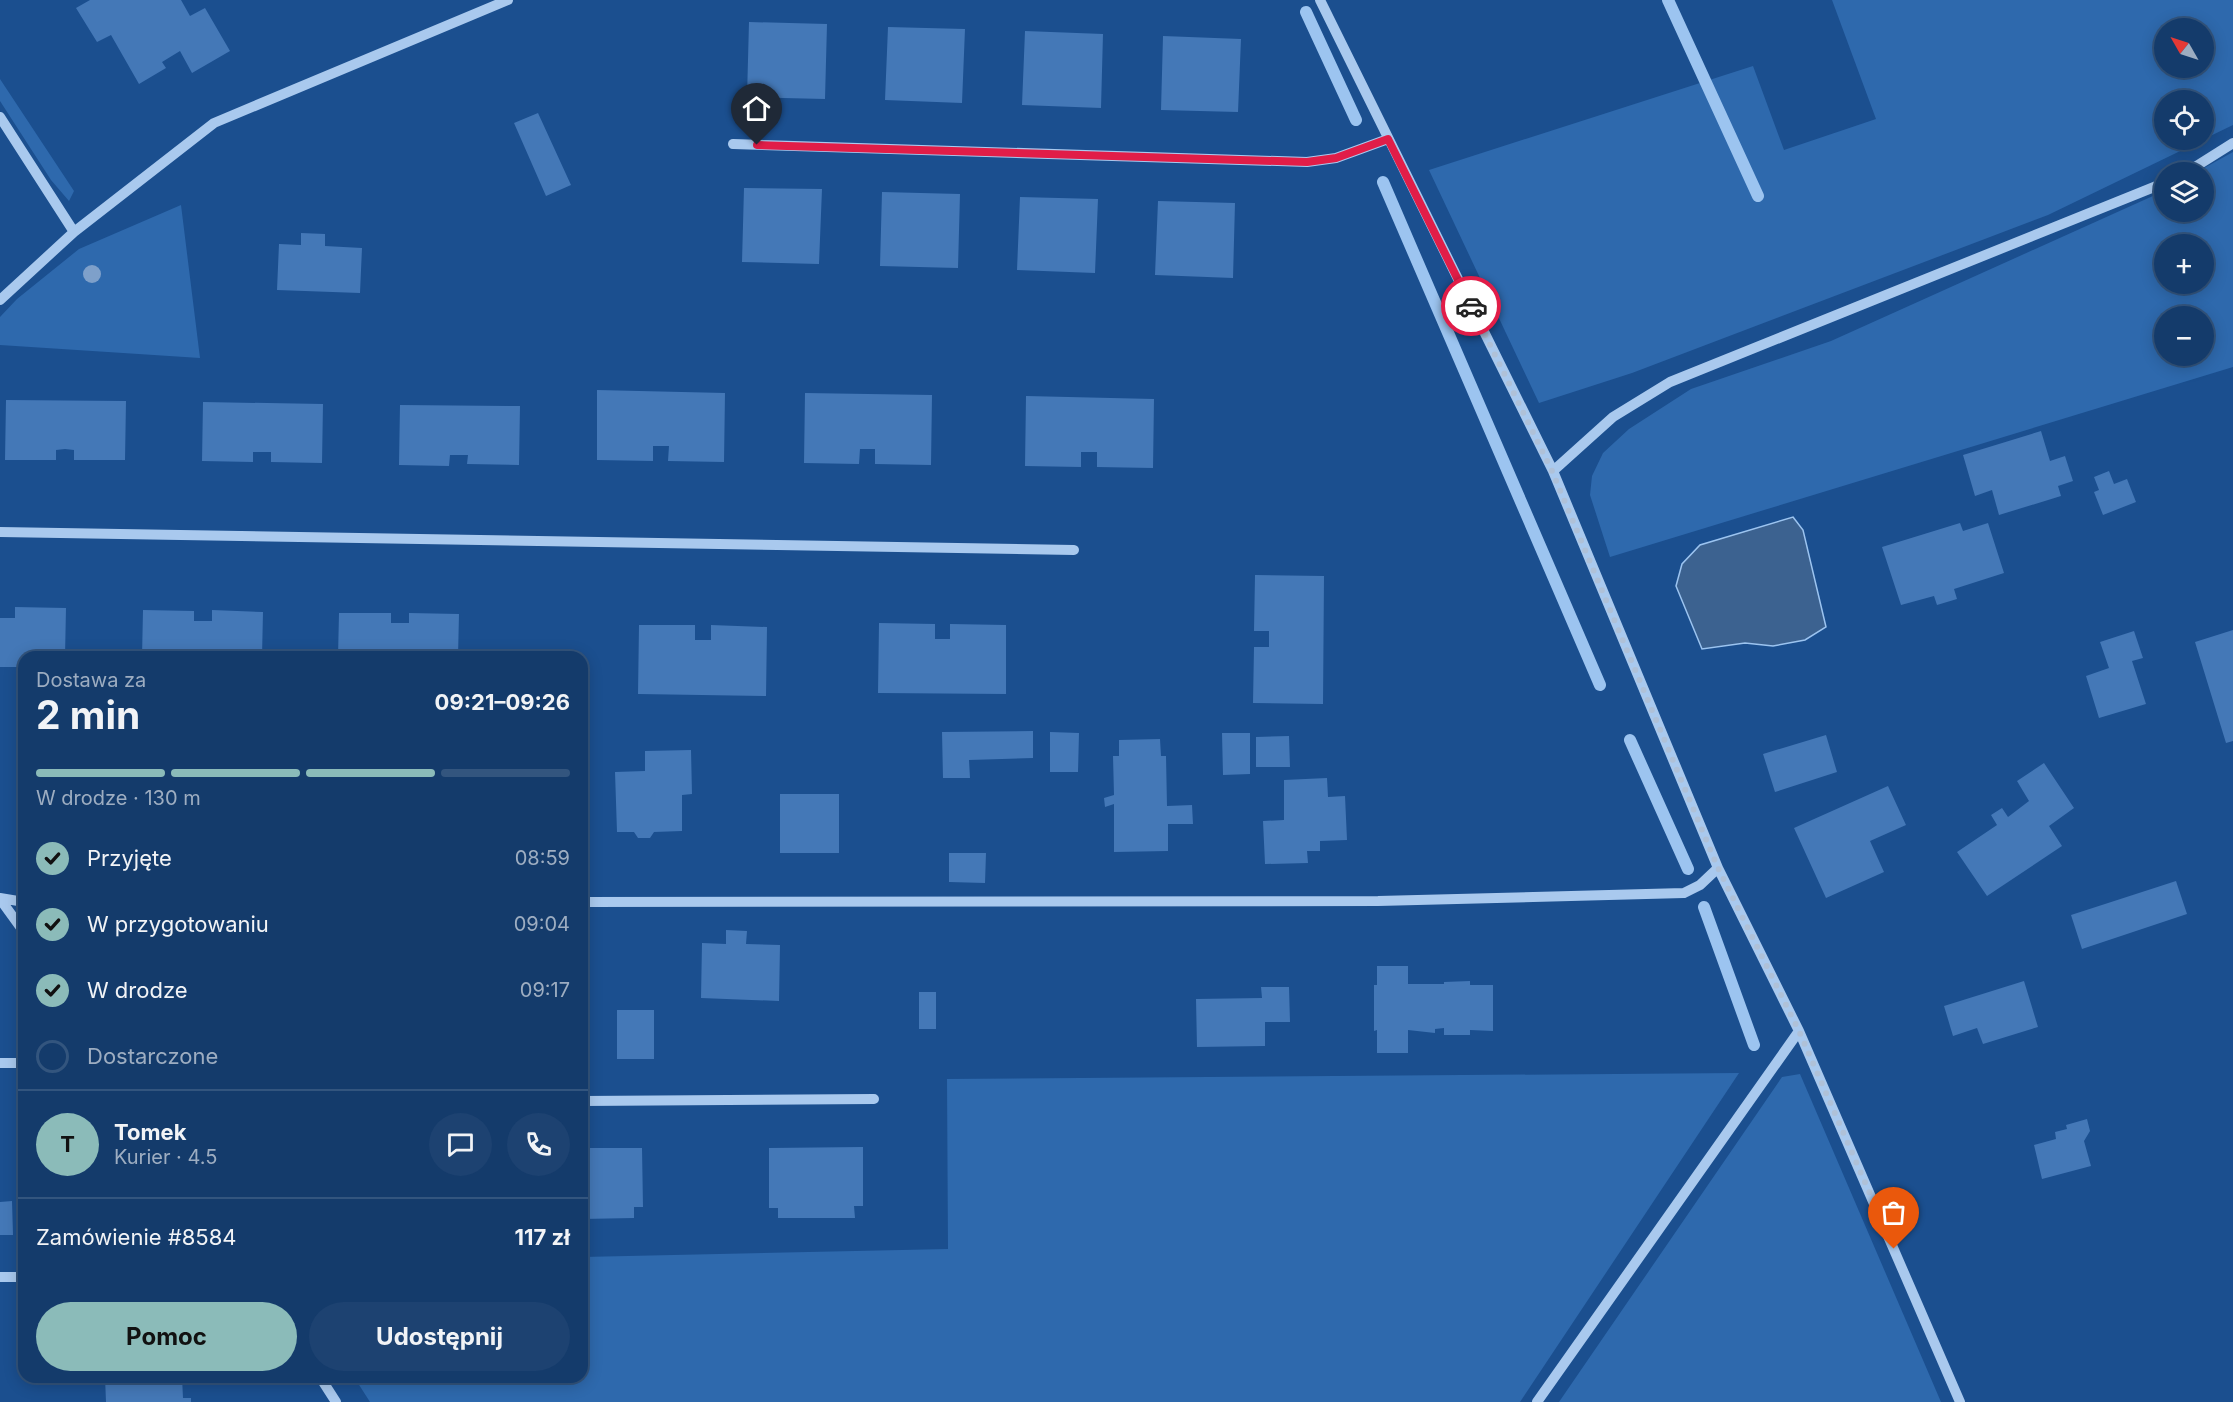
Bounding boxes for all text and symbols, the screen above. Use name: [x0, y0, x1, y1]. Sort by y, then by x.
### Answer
north arrow: [2154, 18, 2214, 78]
map controls: [2154, 18, 2214, 366]
pin: [731, 83, 782, 145]
button: locate: [2154, 90, 2214, 150]
icon: home: [740, 92, 773, 125]
button: layers: [2154, 162, 2214, 222]
button: +: [2154, 234, 2214, 294]
courier: [1441, 276, 1501, 336]
icon: car: [1455, 290, 1488, 323]
button: −: [2154, 306, 2214, 366]
text: Dostawa za: [36, 668, 146, 692]
text: 09:21–09:26: [435, 689, 570, 715]
text: 2 min: [36, 691, 140, 738]
text: W drodze · 130 m: [36, 786, 201, 810]
icon: check: [36, 842, 69, 875]
text: Przyjęte: [87, 845, 172, 871]
text: 08:59: [515, 846, 570, 870]
icon: check: [36, 908, 69, 941]
text: W przygotowaniu: [87, 911, 269, 937]
text: 09:04: [514, 912, 570, 936]
icon: check: [36, 974, 69, 1007]
text: W drodze: [87, 977, 188, 1003]
text: 09:17: [520, 978, 570, 1002]
text: Dostarczone: [87, 1043, 218, 1069]
button: chat: [429, 1113, 492, 1176]
button: phone: [507, 1113, 570, 1176]
text: Tomek: [114, 1119, 186, 1145]
text: T: [60, 1131, 75, 1157]
text: Kurier · 4.5: [114, 1145, 217, 1169]
pin: [1868, 1187, 1919, 1249]
icon: bag: [1877, 1196, 1910, 1229]
text: Zamówienie #8584: [36, 1224, 237, 1250]
text: 117 zł: [514, 1224, 570, 1250]
button: Pomoc: [36, 1302, 297, 1371]
button: Udostępnij: [309, 1302, 570, 1371]

